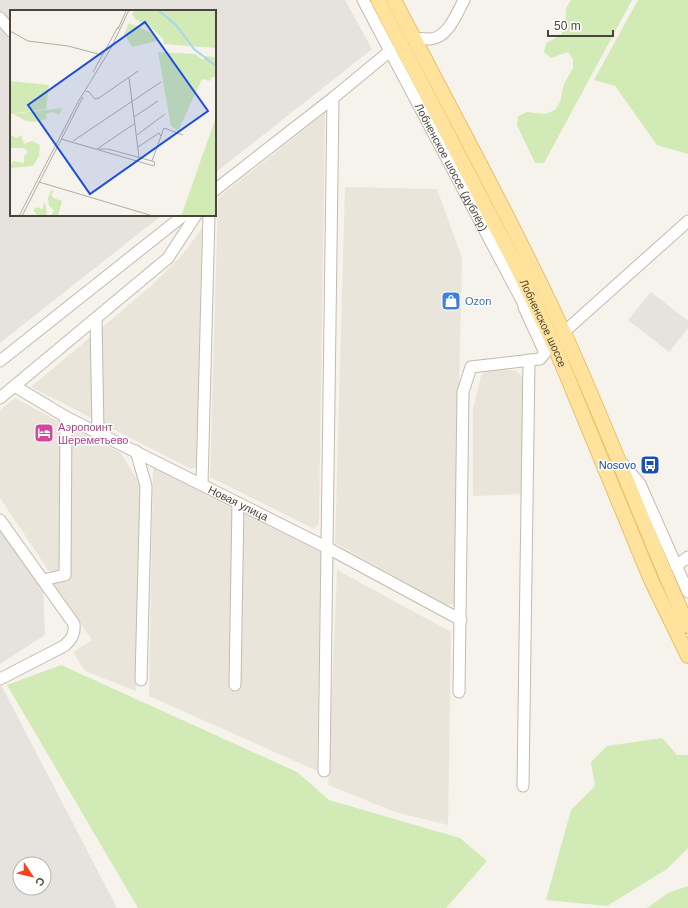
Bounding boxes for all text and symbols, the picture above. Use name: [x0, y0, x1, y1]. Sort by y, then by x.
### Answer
inset map: [10, 10, 216, 216]
scale bar: [548, 12, 613, 38]
text: 50 m: [554, 19, 581, 33]
street label: Лобненское шоссе (дублёр): [413, 101, 490, 233]
street label: Лобненское шоссе: [518, 277, 569, 369]
shop icon: Ozon: [440, 290, 462, 312]
place label: Ozon: [465, 295, 491, 307]
place label: Аэропоинт Шереметьево: [58, 421, 128, 446]
hotel icon: Аэропоинт Шереметьево: [33, 422, 55, 444]
bus stop icon: Nosovo: [639, 454, 661, 476]
place label: Nosovo: [599, 459, 636, 471]
street label: Новая улица: [206, 483, 271, 524]
north arrow: [12, 856, 52, 896]
text: С: [33, 875, 47, 888]

